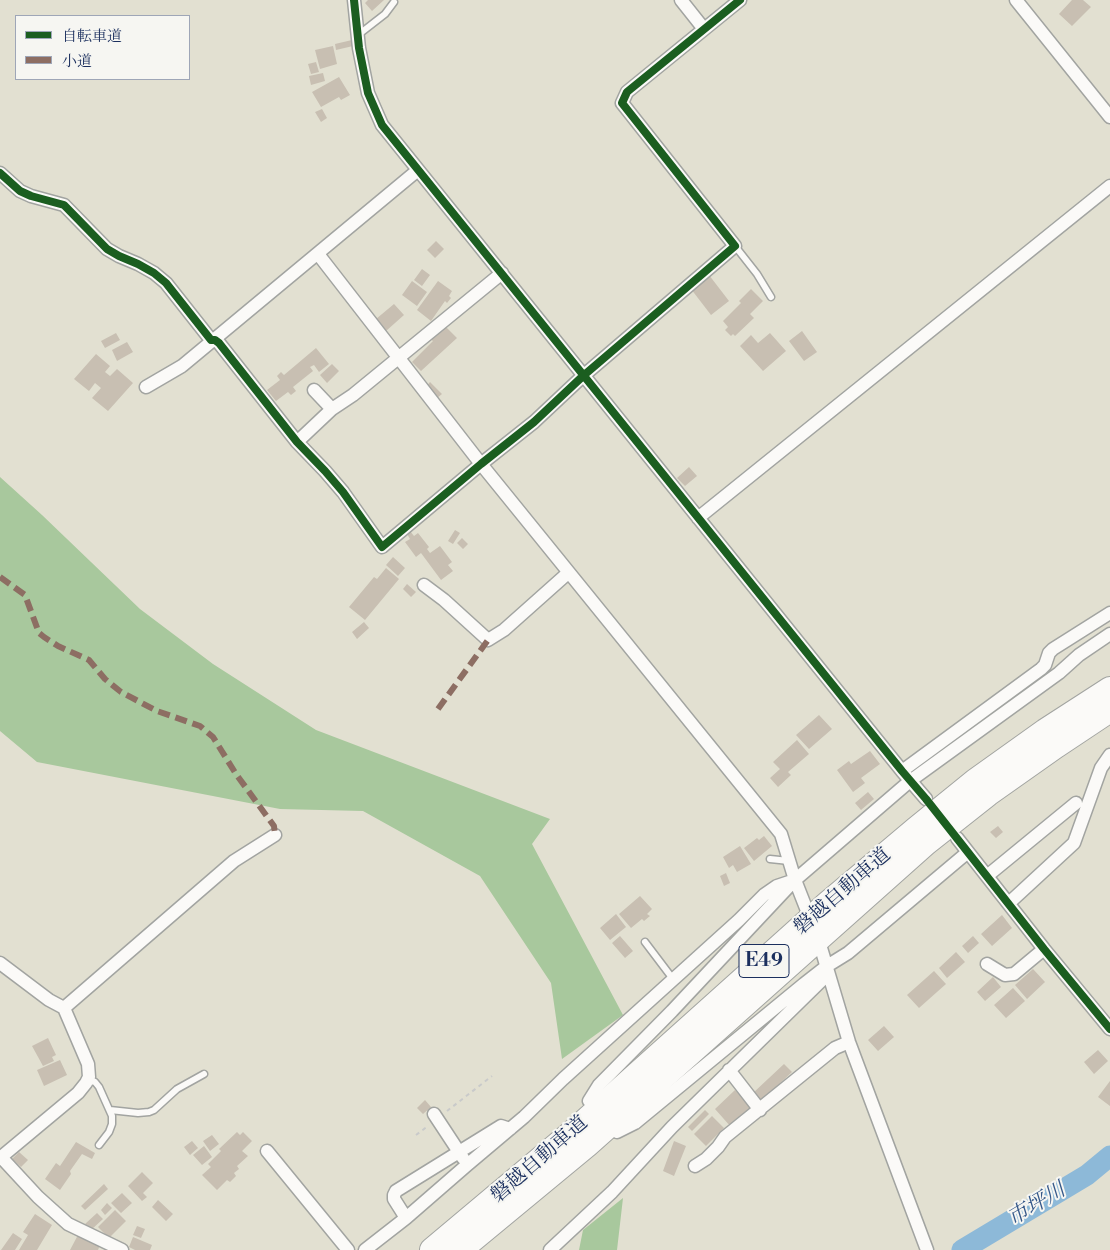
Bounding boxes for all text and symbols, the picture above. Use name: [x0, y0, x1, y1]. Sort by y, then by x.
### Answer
legend: [15, 15, 190, 80]
text: 自転車道: [62, 27, 122, 46]
text: 小道: [62, 52, 92, 71]
street label: 磐越自動車道: [790, 844, 896, 940]
road number: E49: [739, 944, 789, 978]
street label: 磐越自動車道: [487, 1112, 593, 1208]
water label: 市坪川: [1004, 1178, 1070, 1232]

